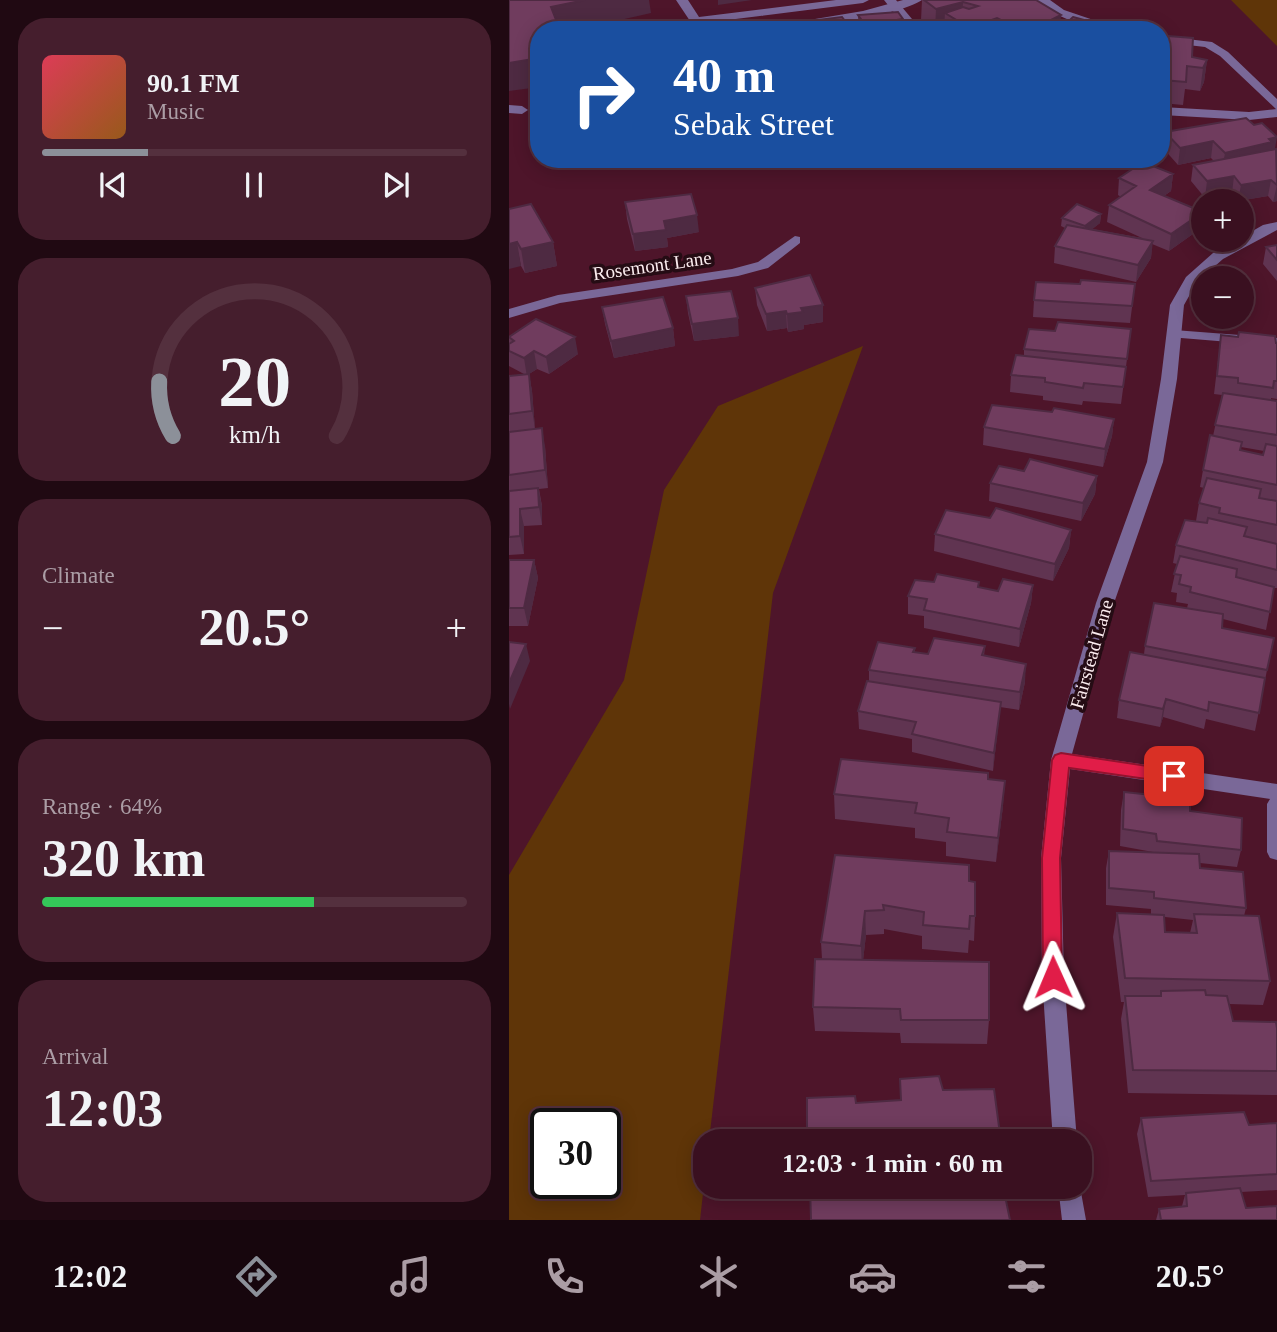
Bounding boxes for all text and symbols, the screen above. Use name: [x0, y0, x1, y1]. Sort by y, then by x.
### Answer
text: 40 m: [673, 48, 775, 103]
icon: right: [558, 49, 649, 140]
text: 90.1 FM: [147, 69, 239, 98]
text: Music: [147, 99, 205, 124]
text: Sebak Street: [673, 106, 834, 142]
icon: previous: [94, 166, 132, 204]
icon: pause: [235, 166, 273, 204]
icon: next: [377, 166, 415, 204]
map controls: [1191, 189, 1254, 329]
button: +: [1191, 189, 1254, 252]
street label: Rosemont Lane: [591, 247, 713, 284]
button: −: [1191, 266, 1254, 329]
text: 20: [218, 341, 291, 422]
text: km/h: [229, 420, 281, 447]
text: Climate: [42, 563, 115, 588]
street label: Fairstead Lane: [1066, 597, 1117, 711]
text: 20.5°: [199, 599, 310, 656]
text: −: [42, 607, 63, 649]
text: +: [446, 607, 467, 649]
pin: [1144, 746, 1204, 806]
icon: arrive: [1155, 757, 1193, 795]
text: Range · 64%: [42, 794, 162, 819]
text: 320 km: [42, 830, 205, 887]
position arrow: [1016, 940, 1090, 1014]
text: Arrival: [42, 1044, 108, 1069]
text: 12:03: [42, 1080, 163, 1137]
speed limit sign: 30: [530, 1108, 621, 1199]
text: 12:03 · 1 min · 60 m: [782, 1149, 1003, 1178]
icon: directions: [232, 1252, 281, 1301]
icon: music: [386, 1252, 435, 1301]
icon: phone: [540, 1252, 589, 1301]
icon: climate: [694, 1252, 743, 1301]
icon: car: [848, 1252, 897, 1301]
icon: filters: [1002, 1252, 1051, 1301]
text: 12:02: [52, 1258, 127, 1294]
text: 20.5°: [1156, 1258, 1224, 1294]

